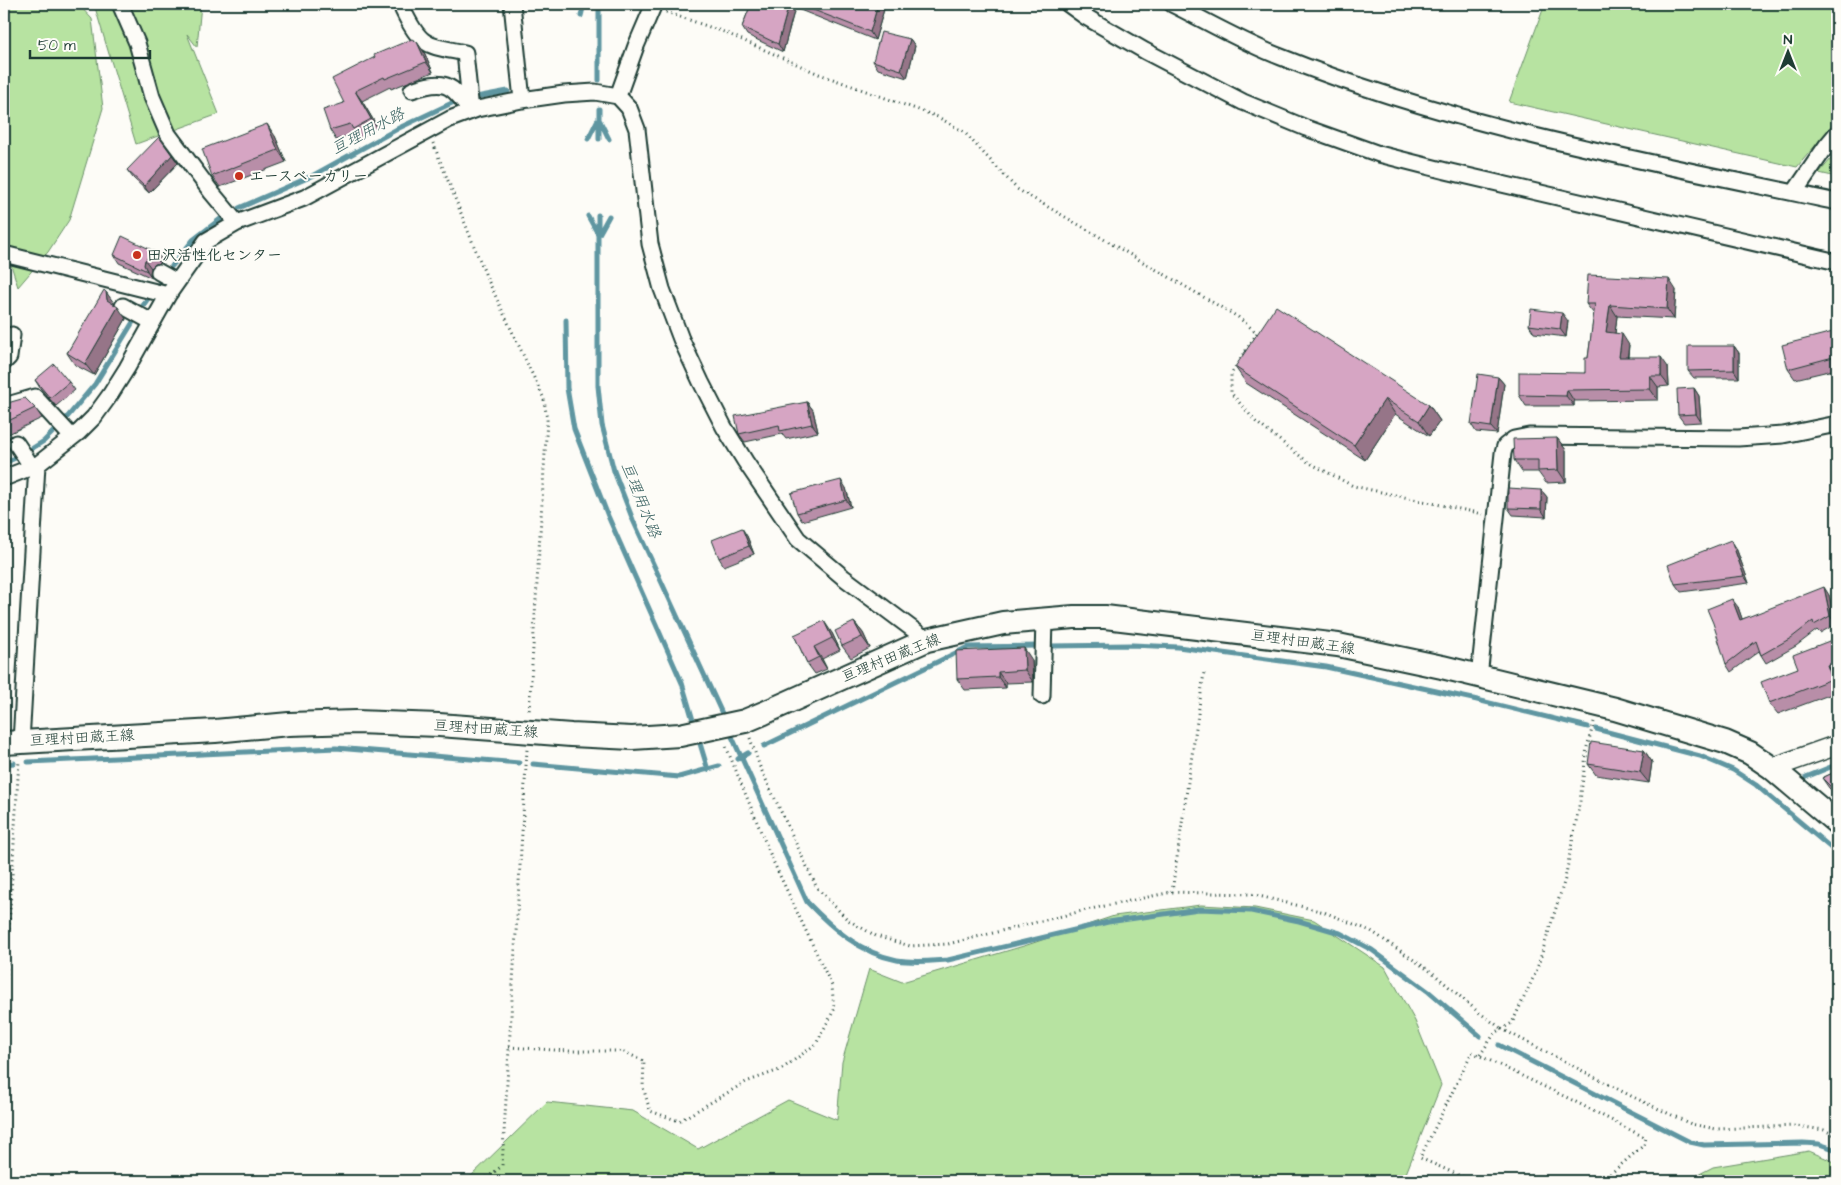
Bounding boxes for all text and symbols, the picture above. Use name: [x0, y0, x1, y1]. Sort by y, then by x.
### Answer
scale bar: [30, 28, 150, 60]
north arrow: [1764, 28, 1814, 78]
text: N: [1784, 30, 1793, 50]
text: 50 m: [38, 35, 76, 56]
water label: 亘理用水路: [328, 102, 409, 159]
place label: エースベーカリー: [249, 166, 368, 187]
marker: エースベーカリー: [233, 170, 245, 182]
place label: 田沢活性化センター: [147, 245, 282, 266]
marker: 田沢活性化センター: [131, 249, 143, 261]
water label: 亘理用水路: [616, 459, 667, 542]
street label: 亘理村田蔵王線: [1250, 624, 1356, 660]
street label: 亘理村田蔵王線: [838, 629, 944, 687]
street label: 亘理村田蔵王線: [433, 715, 539, 743]
street label: 亘理村田蔵王線: [29, 725, 135, 751]

